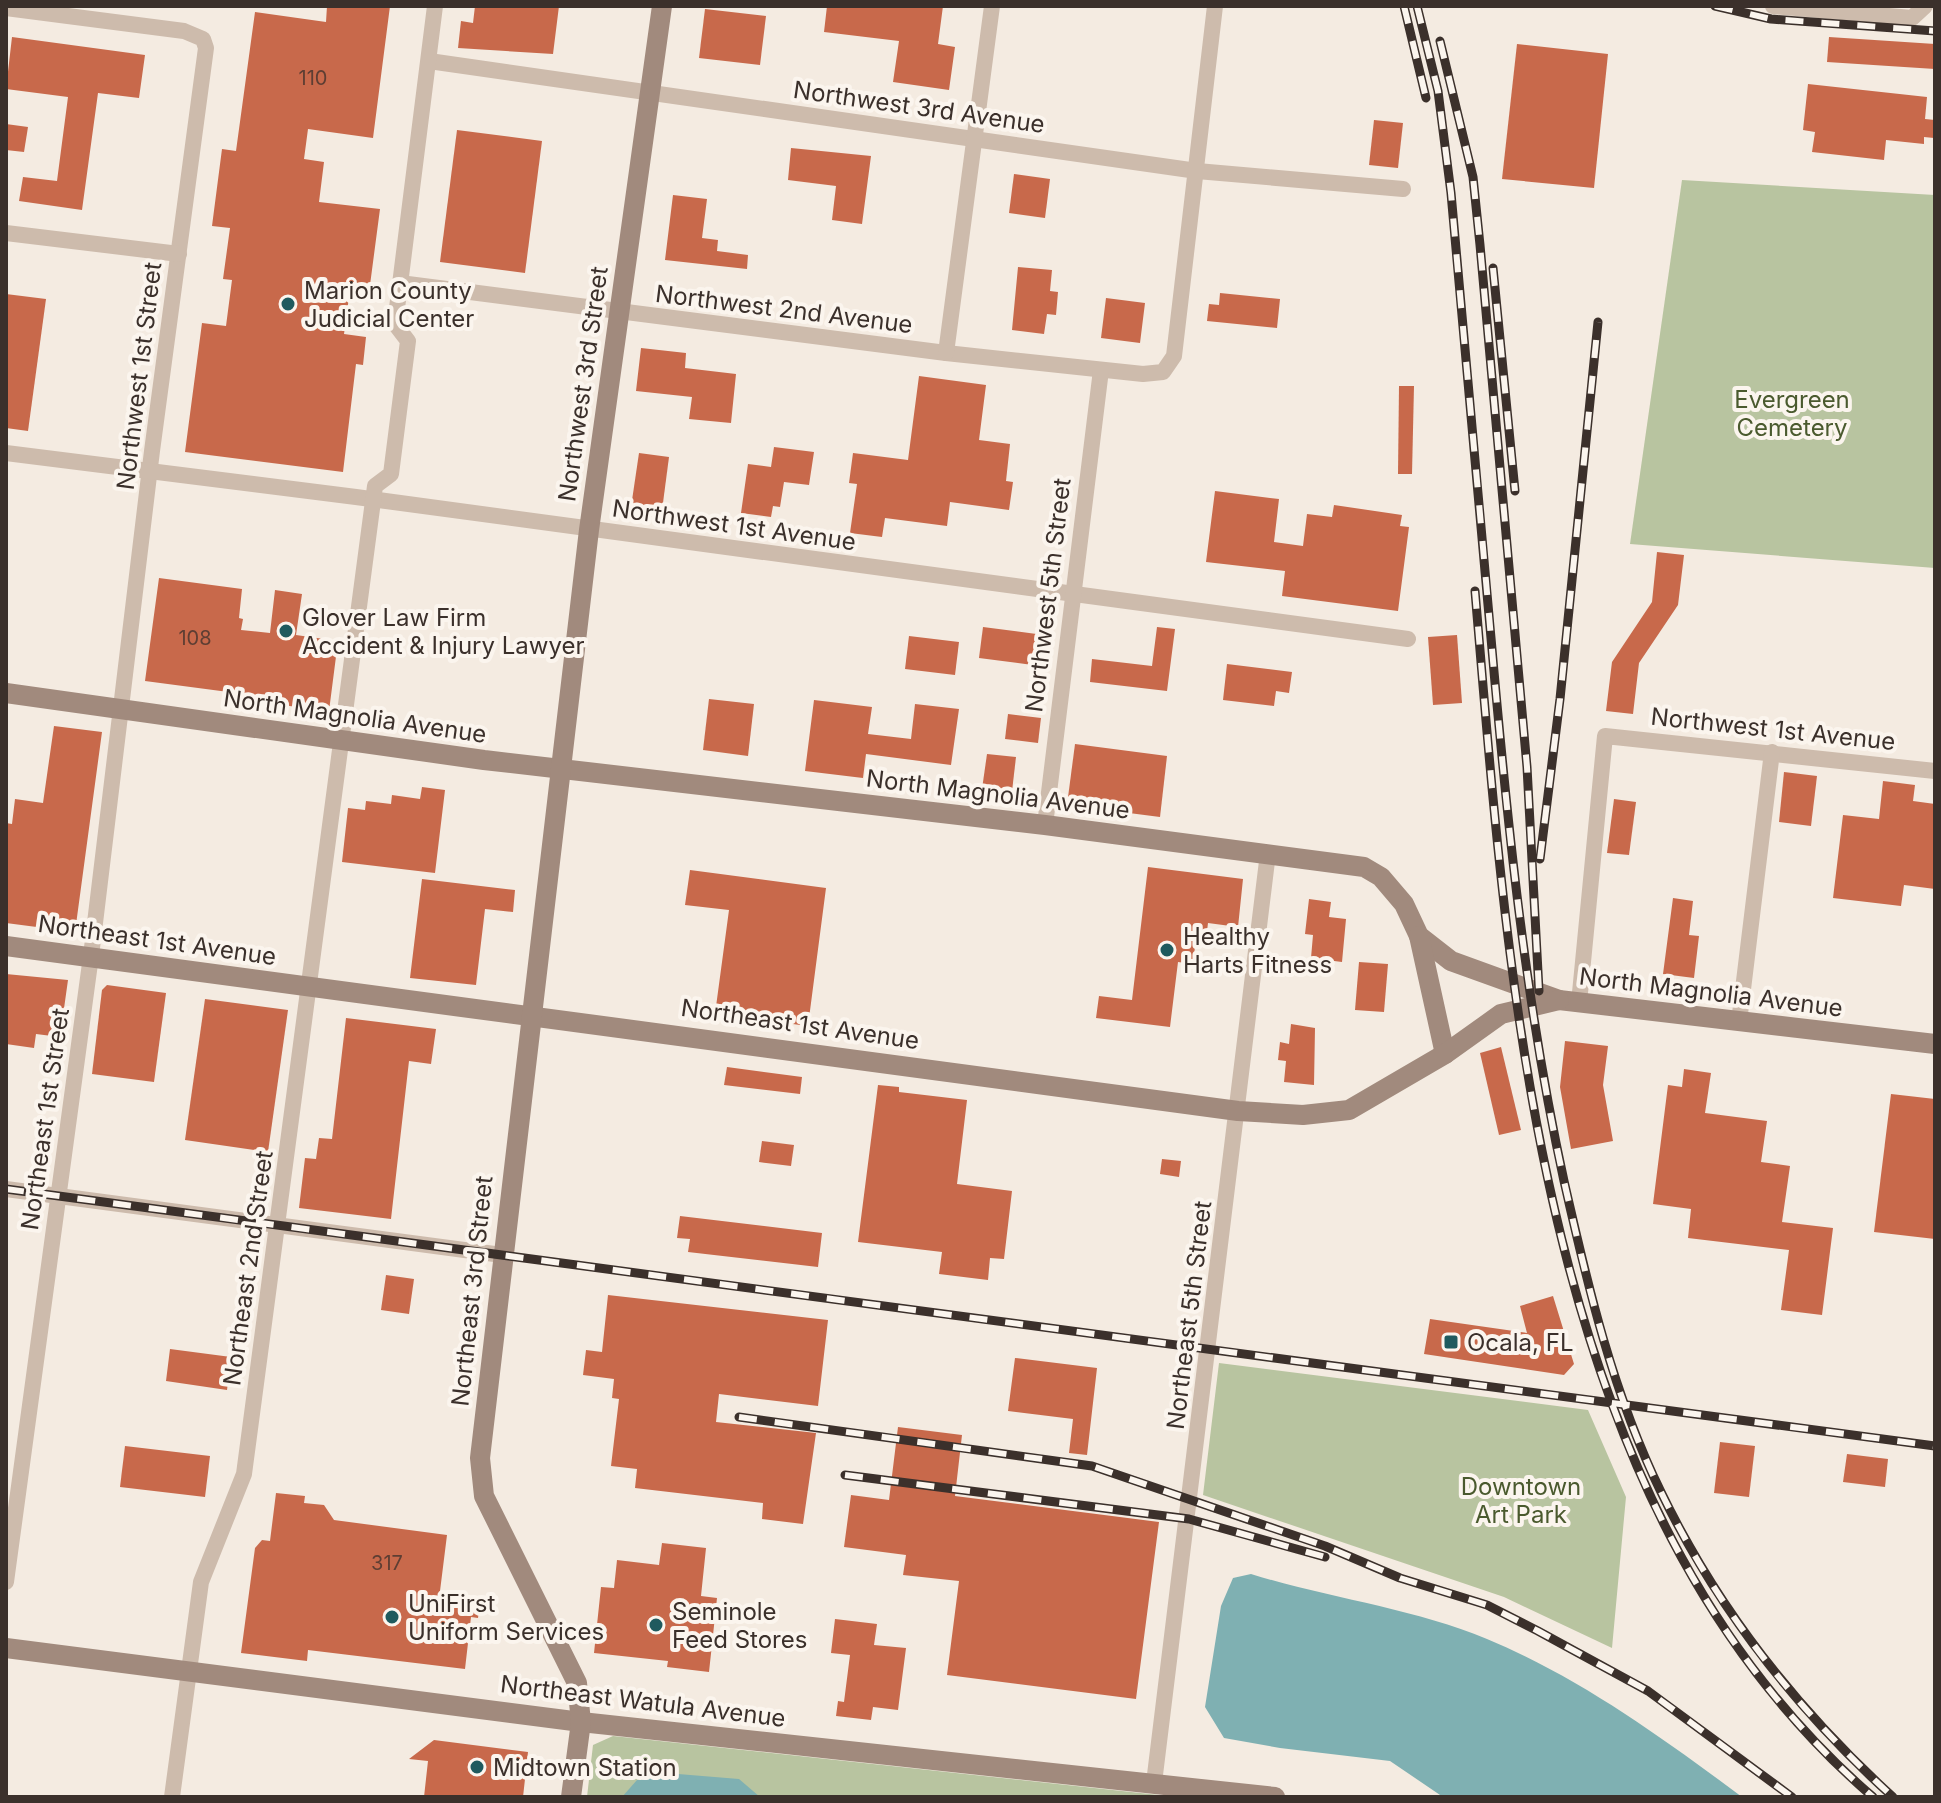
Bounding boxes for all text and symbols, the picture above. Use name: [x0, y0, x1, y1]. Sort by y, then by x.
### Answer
house number: 110: [299, 66, 327, 90]
street label: Northwest 3rd Avenue: [791, 75, 1047, 139]
street label: Northwest 1st Street: [111, 260, 167, 491]
street label: Northwest 3rd Street: [552, 264, 614, 503]
place label: Marion County Judicial Center: [304, 276, 474, 333]
street label: Northwest 2nd Avenue: [654, 279, 914, 339]
marker: Marion County Judicial Center: [279, 295, 297, 313]
park label: Evergreen Cemetery: [1734, 385, 1850, 442]
street label: Northwest 5th Street: [1019, 476, 1077, 714]
street label: Northwest 1st Avenue: [610, 494, 858, 556]
place label: Glover Law Firm Accident & Injury Lawyer: [302, 603, 584, 660]
marker: Glover Law Firm Accident & Injury Lawyer: [277, 622, 295, 640]
house number: 108: [178, 626, 212, 650]
street label: North Magnolia Avenue: [222, 683, 488, 749]
street label: Northwest 1st Avenue: [1649, 702, 1897, 756]
street label: North Magnolia Avenue: [865, 763, 1131, 825]
street label: Northeast 1st Avenue: [36, 909, 278, 971]
place label: Healthy Harts Fitness: [1183, 922, 1332, 979]
marker: Healthy Harts Fitness: [1158, 941, 1176, 959]
street label: North Magnolia Avenue: [1578, 961, 1844, 1023]
street label: Northeast 1st Avenue: [679, 993, 921, 1055]
street label: Northeast 1st Street: [15, 1006, 75, 1232]
street label: Northeast 2nd Street: [217, 1149, 279, 1387]
street label: Northeast 3rd Street: [445, 1174, 499, 1408]
street label: Northeast 5th Street: [1161, 1199, 1217, 1431]
place label: Ocala, FL: [1467, 1328, 1573, 1357]
marker: Ocala, FL: [1442, 1333, 1460, 1351]
park label: Downtown Art Park: [1461, 1472, 1581, 1529]
house number: 317: [371, 1551, 403, 1575]
place label: UniFirst Uniform Services: [408, 1589, 604, 1646]
place label: Seminole Feed Stores: [672, 1597, 807, 1654]
marker: UniFirst Uniform Services: [383, 1608, 401, 1626]
marker: Seminole Feed Stores: [647, 1616, 665, 1634]
street label: Northeast Watula Avenue: [499, 1669, 787, 1733]
place label: Midtown Station: [493, 1753, 677, 1782]
marker: Midtown Station: [468, 1758, 486, 1776]

